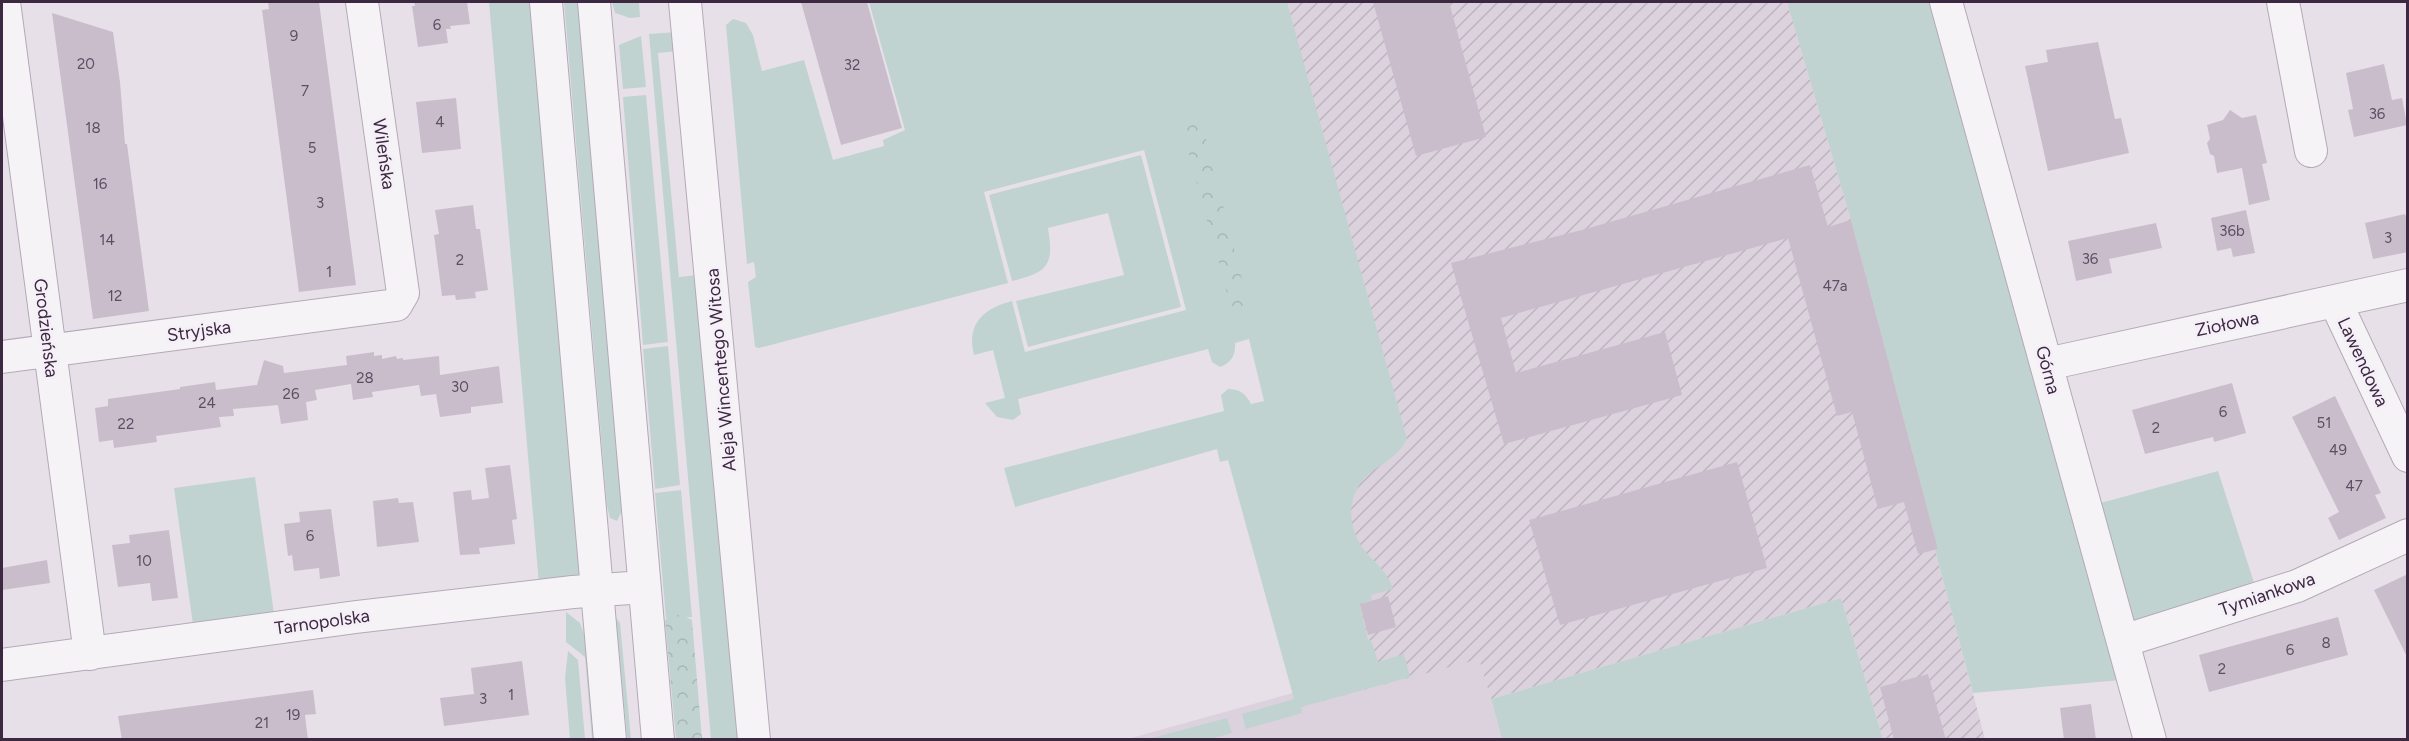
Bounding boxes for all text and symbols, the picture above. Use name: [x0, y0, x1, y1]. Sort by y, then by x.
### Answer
house number: 6: [433, 16, 442, 34]
house number: 9: [290, 27, 298, 45]
house number: 20: [77, 55, 95, 73]
house number: 32: [844, 56, 860, 74]
house number: 7: [301, 82, 309, 100]
house number: 36: [2369, 105, 2386, 123]
house number: 4: [435, 113, 445, 131]
street label: Wileńska: [368, 117, 400, 191]
house number: 18: [85, 119, 101, 137]
house number: 5: [308, 139, 316, 157]
house number: 16: [93, 175, 108, 193]
house number: 3: [316, 194, 324, 212]
house number: 36b: [2219, 222, 2245, 240]
house number: 3: [2384, 229, 2392, 247]
house number: 14: [99, 231, 115, 249]
house number: 36: [2082, 250, 2099, 268]
house number: 2: [456, 251, 464, 269]
house number: 1: [326, 263, 332, 281]
street label: Aleja Wincentego Witosa: [701, 268, 741, 472]
street label: Grodzieńska: [29, 277, 63, 379]
house number: 47a: [1822, 277, 1848, 295]
house number: 12: [108, 287, 122, 305]
street label: Ziołowa: [2193, 307, 2261, 341]
street label: Lawendowa: [2333, 314, 2393, 410]
street label: Stryjska: [166, 316, 232, 346]
street label: Górna: [2031, 343, 2065, 397]
house number: 28: [356, 369, 374, 387]
house number: 30: [451, 378, 469, 396]
house number: 26: [283, 385, 300, 403]
house number: 24: [198, 394, 216, 412]
house number: 6: [2219, 403, 2228, 421]
house number: 51: [2317, 414, 2331, 432]
house number: 22: [118, 415, 134, 433]
house number: 2: [2152, 419, 2160, 437]
house number: 49: [2329, 441, 2347, 459]
house number: 47: [2345, 477, 2363, 495]
house number: 6: [306, 527, 315, 545]
house number: 10: [136, 552, 152, 570]
street label: Tymiankowa: [2216, 567, 2318, 621]
street label: Tarnopolska: [273, 604, 371, 640]
house number: 8: [2321, 634, 2331, 652]
house number: 6: [2286, 641, 2295, 659]
house number: 2: [2218, 660, 2226, 678]
house number: 1: [508, 686, 514, 704]
house number: 3: [479, 690, 487, 708]
house number: 19: [286, 706, 300, 724]
house number: 21: [255, 714, 269, 732]

